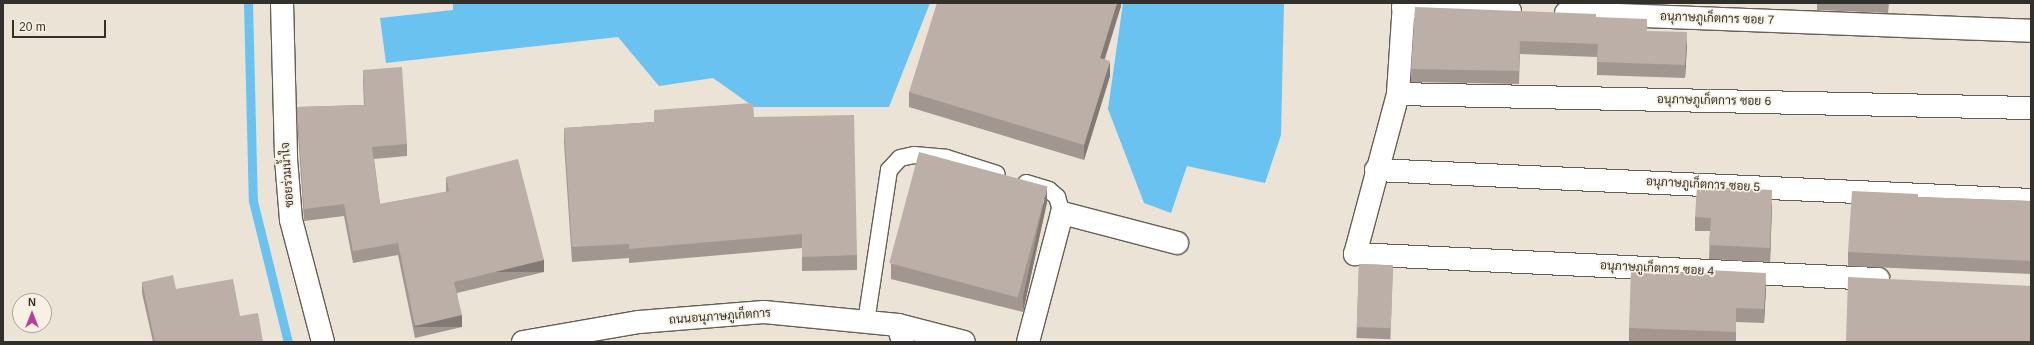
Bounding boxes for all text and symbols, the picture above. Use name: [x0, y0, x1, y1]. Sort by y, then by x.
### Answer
street label: อนุภาษภูเก็ตการ ซอย 7: [1660, 10, 1774, 28]
scale bar: [14, 12, 108, 38]
text: 20 m: [19, 20, 46, 34]
street label: อนุภาษภูเก็ตการ ซอย 6: [1657, 93, 1771, 109]
street label: ซอยร่วมน้ำใจ: [279, 142, 297, 208]
street label: อนุภาษภูเก็ตการ ซอย 5: [1645, 175, 1761, 195]
street label: อนุภาษภูเก็ตการ ซอย 4: [1599, 259, 1715, 279]
north arrow: [12, 293, 52, 333]
text: N: [28, 296, 36, 308]
street label: ถนนอนุภาษภูเก็ตการ: [669, 306, 771, 328]

